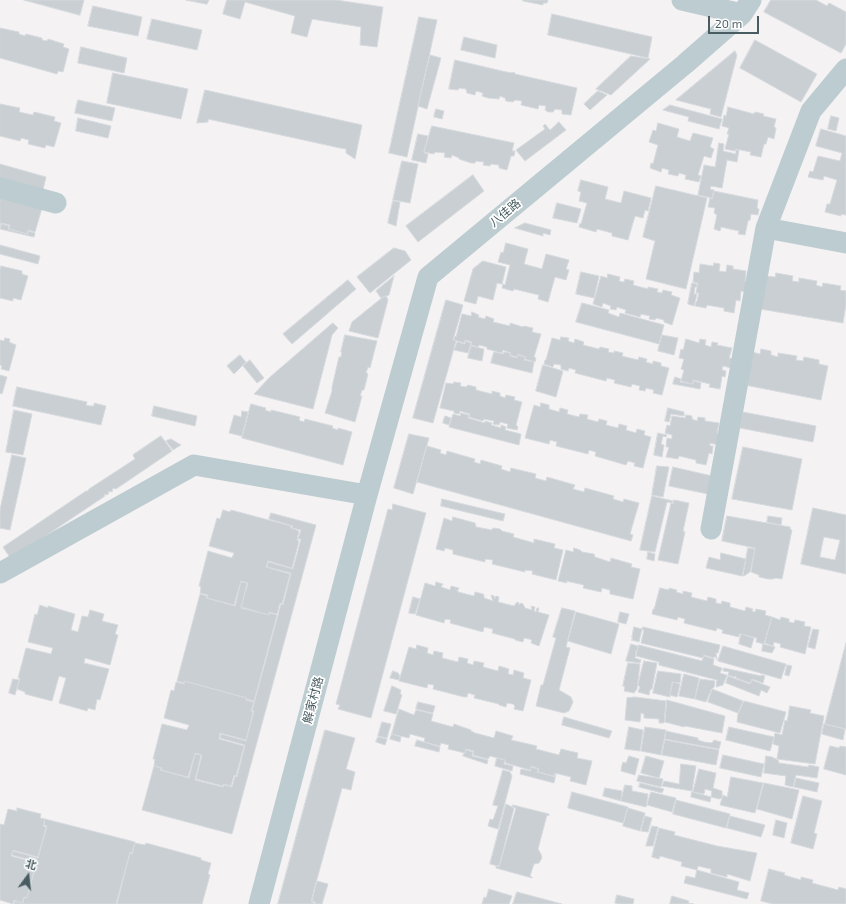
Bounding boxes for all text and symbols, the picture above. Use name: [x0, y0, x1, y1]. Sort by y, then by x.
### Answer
scale bar: [710, 8, 761, 34]
text: 20 m: [715, 16, 742, 30]
street label: 八佳路: [487, 196, 523, 230]
street label: 解家村路: [300, 675, 326, 725]
north arrow: [8, 856, 48, 896]
text: 北: [24, 856, 38, 872]

